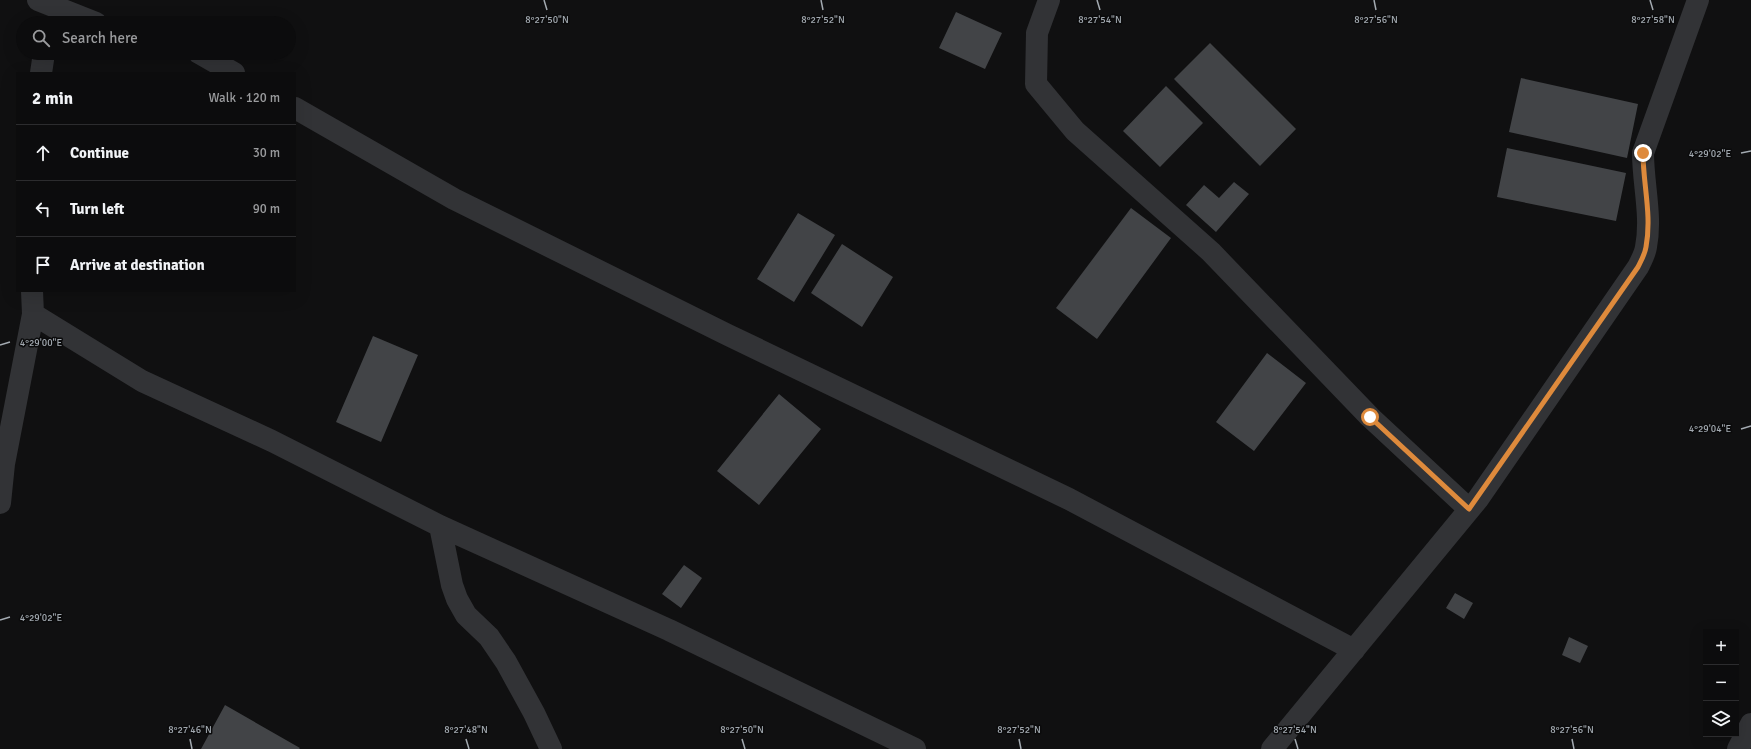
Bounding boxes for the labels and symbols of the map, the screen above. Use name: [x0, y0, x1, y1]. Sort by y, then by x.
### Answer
text: 8°27'50"N: [525, 14, 569, 26]
text: 8°27'52"N: [801, 14, 845, 26]
text: 8°27'54"N: [1078, 14, 1122, 26]
text: 8°27'56"N: [1354, 14, 1398, 26]
text: 8°27'58"N: [1631, 14, 1675, 26]
route end: [1634, 144, 1652, 162]
text: 4°29'02"E: [1689, 148, 1731, 160]
text: 4°29'00"E: [20, 337, 62, 349]
route start: [1361, 408, 1379, 426]
text: 4°29'04"E: [1689, 423, 1731, 435]
text: 4°29'02"E: [20, 612, 62, 624]
text: 8°27'46"N: [168, 724, 212, 736]
text: 8°27'48"N: [444, 724, 488, 736]
text: 8°27'50"N: [720, 724, 764, 736]
text: 8°27'52"N: [997, 724, 1041, 736]
text: 8°27'54"N: [1273, 724, 1317, 736]
text: 8°27'56"N: [1550, 724, 1594, 736]

